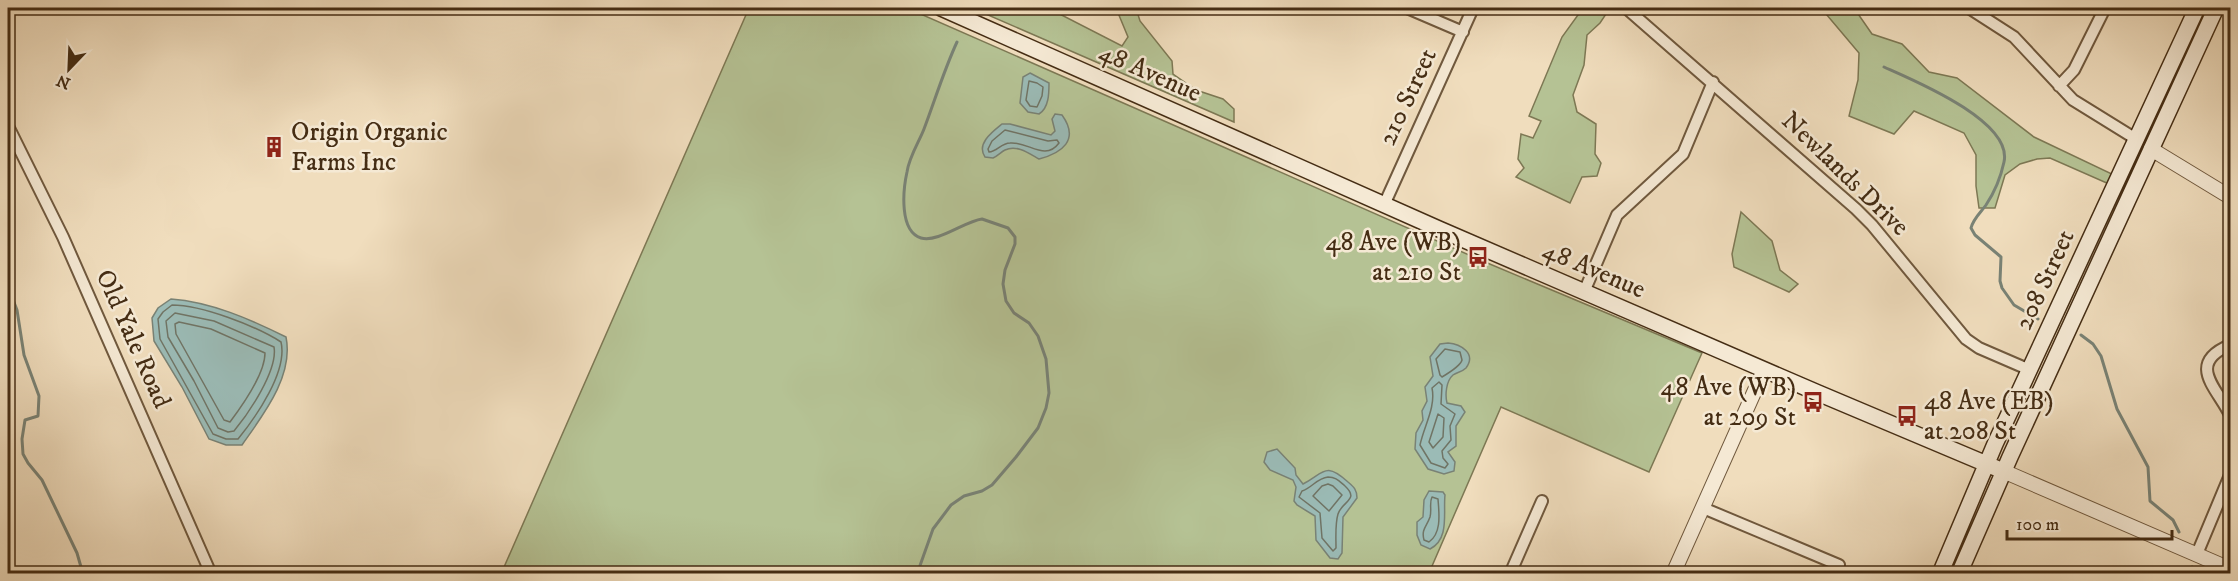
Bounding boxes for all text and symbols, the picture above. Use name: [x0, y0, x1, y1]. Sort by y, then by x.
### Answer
street label: 48 Avenue: [1094, 36, 1206, 110]
north arrow: [39, 39, 99, 99]
street label: 210 Street: [1371, 43, 1445, 151]
text: N: [54, 70, 73, 94]
street label: Newlands Drive: [1774, 105, 1916, 243]
place label: Origin Organic Farms Inc: [291, 116, 448, 179]
building icon: Origin Organic Farms Inc: [262, 135, 286, 159]
street label: 208 Street: [2007, 225, 2083, 335]
place label: 48 Ave (WB) at 210 St: [1326, 226, 1461, 289]
street label: 48 Avenue: [1538, 234, 1650, 306]
bus stop icon: 48 Ave (WB) at 210 St: [1466, 245, 1490, 269]
street label: Old Yale Road: [88, 265, 178, 413]
place label: 48 Ave (WB) at 209 St: [1661, 371, 1796, 434]
place label: 48 Ave (EB) at 208 St: [1924, 385, 2054, 448]
bus stop icon: 48 Ave (WB) at 209 St: [1801, 390, 1825, 414]
bus stop icon: 48 Ave (EB) at 208 St: [1895, 404, 1919, 428]
scale bar: [2007, 503, 2172, 541]
text: 100 m: [2016, 514, 2059, 536]

